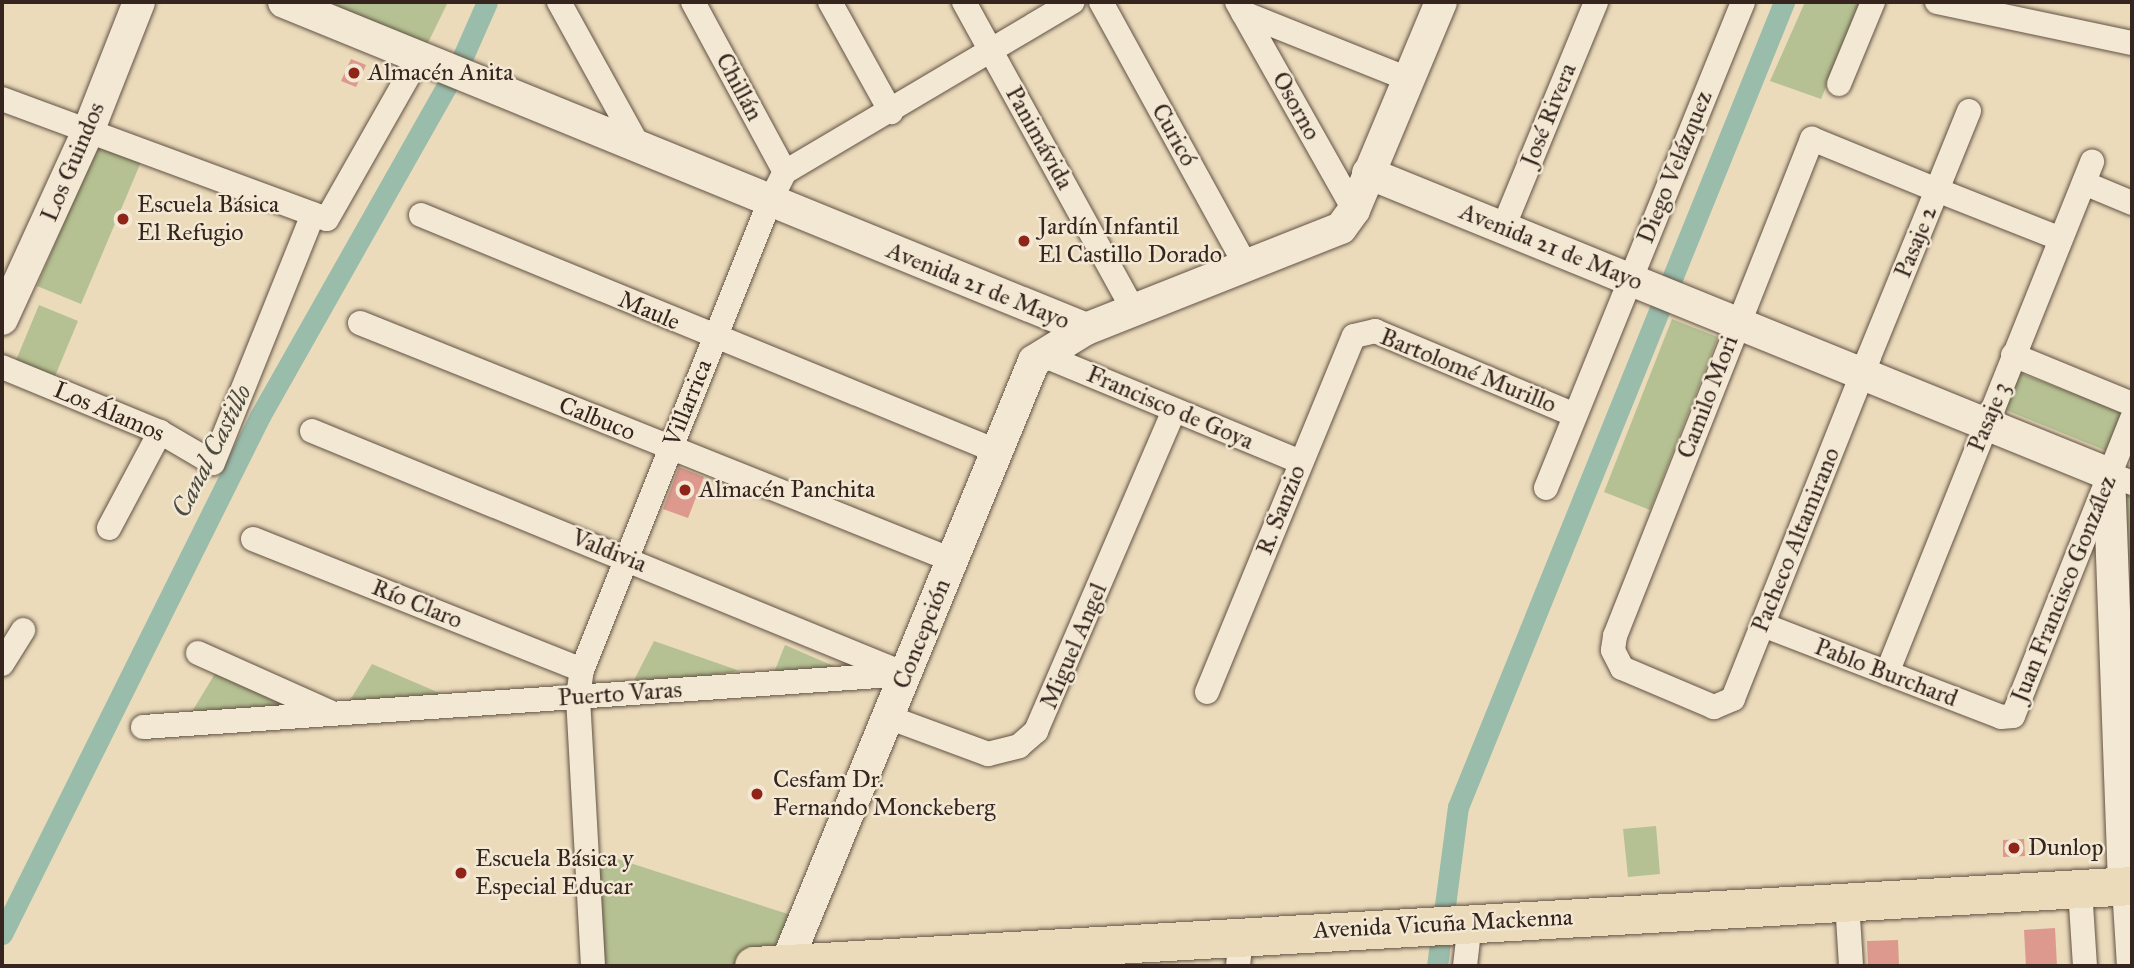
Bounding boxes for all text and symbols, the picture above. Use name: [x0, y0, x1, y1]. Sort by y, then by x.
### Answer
street label: Chillán: [709, 48, 769, 126]
place label: Almacén Anita: [368, 59, 513, 87]
street label: José Rivera: [1515, 59, 1583, 171]
marker: Almacén Anita: [346, 65, 362, 81]
street label: Osorno: [1266, 67, 1326, 145]
street label: Panimávida: [999, 81, 1079, 195]
street label: Diego Velázquez: [1631, 86, 1719, 248]
street label: Los Guindos: [35, 98, 111, 226]
street label: Curicó: [1145, 99, 1203, 171]
place label: Escuela Básica El Refugio: [137, 191, 279, 247]
street label: Avenida 21 de Mayo: [1455, 197, 1647, 297]
street label: Pasaje 2: [1889, 202, 1943, 282]
marker: Escuela Básica El Refugio: [115, 211, 131, 227]
place label: Jardín Infantil El Castillo Dorado: [1038, 213, 1222, 269]
marker: Jardín Infantil El Castillo Dorado: [1016, 233, 1032, 249]
street label: Avenida 21 de Mayo: [882, 236, 1074, 336]
street label: Maule: [614, 285, 684, 337]
street label: Bartolomé Murillo: [1376, 323, 1560, 419]
street label: Camilo Mori: [1671, 331, 1745, 463]
street label: Villarrica: [658, 355, 718, 451]
street label: Francisco de Goya: [1082, 360, 1258, 456]
street label: Los Álamos: [49, 376, 169, 448]
street label: Pasaje 3: [1962, 378, 2016, 456]
water label: Canal Castillo: [165, 379, 259, 523]
street label: Calbuco: [555, 391, 639, 447]
street label: Pacheco Altamirano: [1746, 443, 1846, 637]
street label: R. Sanzio: [1250, 461, 1312, 559]
street label: Juan Francisco González: [2005, 471, 2123, 707]
place label: Almacén Panchita: [699, 476, 875, 504]
marker: Almacén Panchita: [677, 482, 693, 498]
street label: Valdivia: [567, 523, 651, 579]
street label: Río Claro: [368, 573, 466, 635]
street label: Concepción: [887, 575, 957, 693]
street label: Miguel Angel: [1035, 579, 1113, 713]
street label: Pablo Burchard: [1810, 633, 1962, 713]
street label: Puerto Varas: [557, 675, 683, 713]
place label: Cesfam Dr. Fernando Monckeberg: [773, 766, 995, 822]
marker: Cesfam Dr. Fernando Monckeberg: [747, 784, 767, 804]
place label: Dunlop: [2028, 834, 2103, 862]
marker: Dunlop: [2006, 840, 2022, 856]
place label: Escuela Básica y Especial Educar: [475, 845, 634, 901]
marker: Escuela Básica y Especial Educar: [453, 865, 469, 881]
street label: Avenida Vicuña Mackenna: [1313, 903, 1573, 945]

